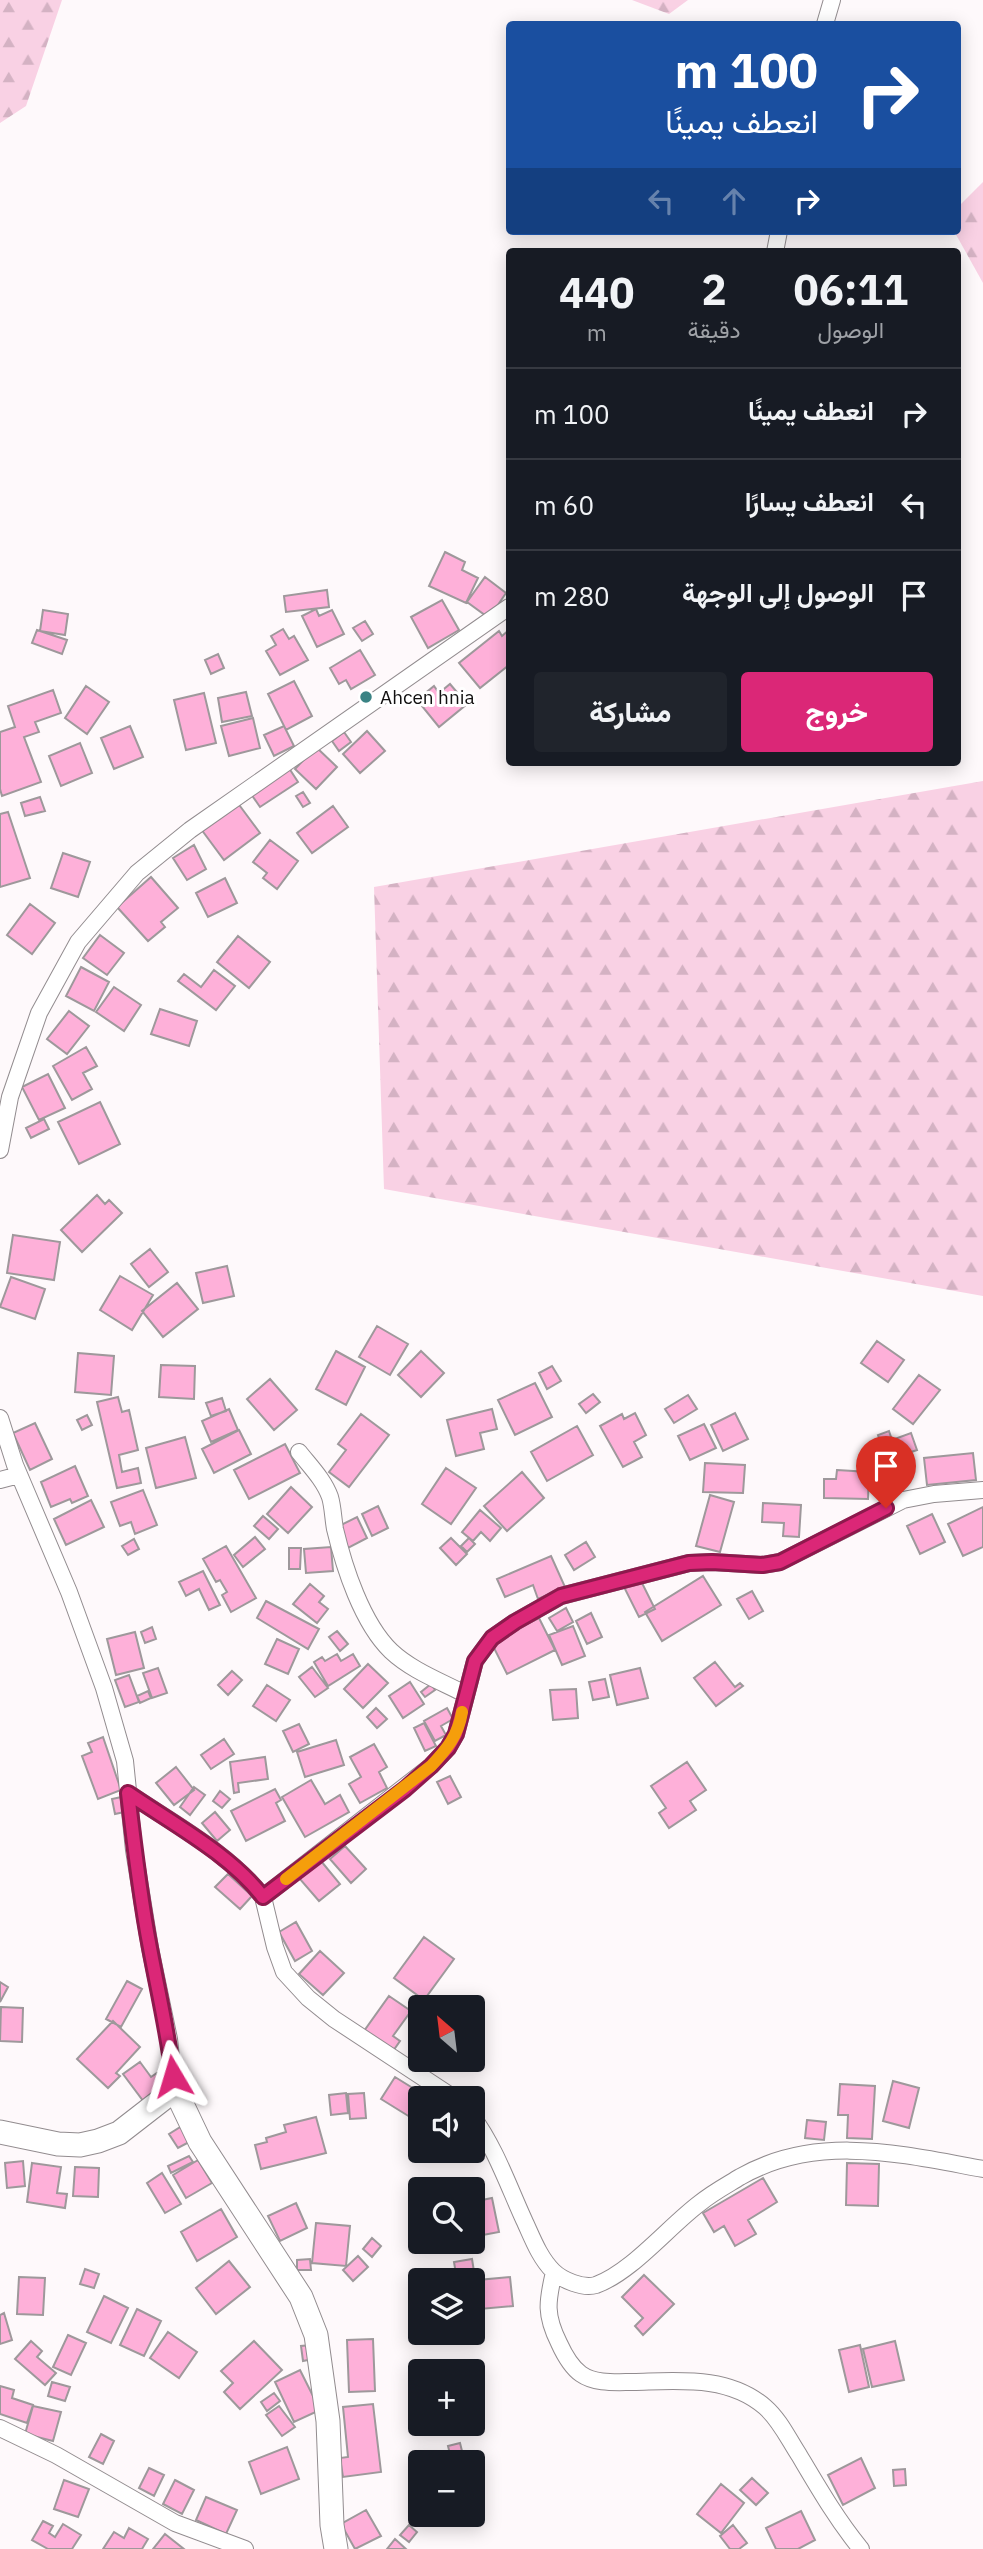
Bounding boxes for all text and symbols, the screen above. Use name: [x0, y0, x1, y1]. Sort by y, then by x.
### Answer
text: 100 m: [674, 38, 818, 101]
icon: right: [842, 49, 933, 140]
text: انعطف يمينًا: [665, 100, 818, 142]
icon: left: [642, 182, 680, 220]
icon: ahead: [715, 182, 753, 220]
icon: right: [788, 182, 826, 220]
text: 2: [701, 262, 727, 317]
text: 06:11: [793, 262, 908, 317]
text: 440: [559, 265, 635, 320]
text: دقيقة: [687, 314, 741, 344]
text: الوصول: [818, 314, 884, 344]
text: m: [587, 317, 607, 347]
text: انعطف يمينًا: [748, 393, 874, 427]
icon: right: [895, 395, 933, 433]
text: 100 m: [534, 397, 610, 431]
text: انعطف يسارًا: [745, 484, 874, 518]
icon: left: [895, 486, 933, 524]
text: 60 m: [534, 488, 594, 522]
text: الوصول إلى الوجهة: [682, 575, 874, 609]
icon: arrive: [895, 577, 933, 615]
text: 280 m: [534, 579, 610, 613]
button: مشاركة: [534, 672, 727, 752]
button: خروج: [741, 672, 933, 752]
place label: Ahcen hnia: [380, 685, 475, 709]
marker: Ahcen hnia: [358, 689, 374, 705]
pin: [856, 1436, 916, 1508]
icon: arrive: [867, 1447, 905, 1485]
north arrow: [408, 1995, 485, 2072]
map controls: [408, 1995, 485, 2527]
position arrow: [136, 2039, 210, 2113]
button: sound: [408, 2086, 485, 2163]
button: search: [408, 2177, 485, 2254]
button: layers: [408, 2268, 485, 2345]
button: +: [408, 2359, 485, 2436]
button: −: [408, 2450, 485, 2527]

